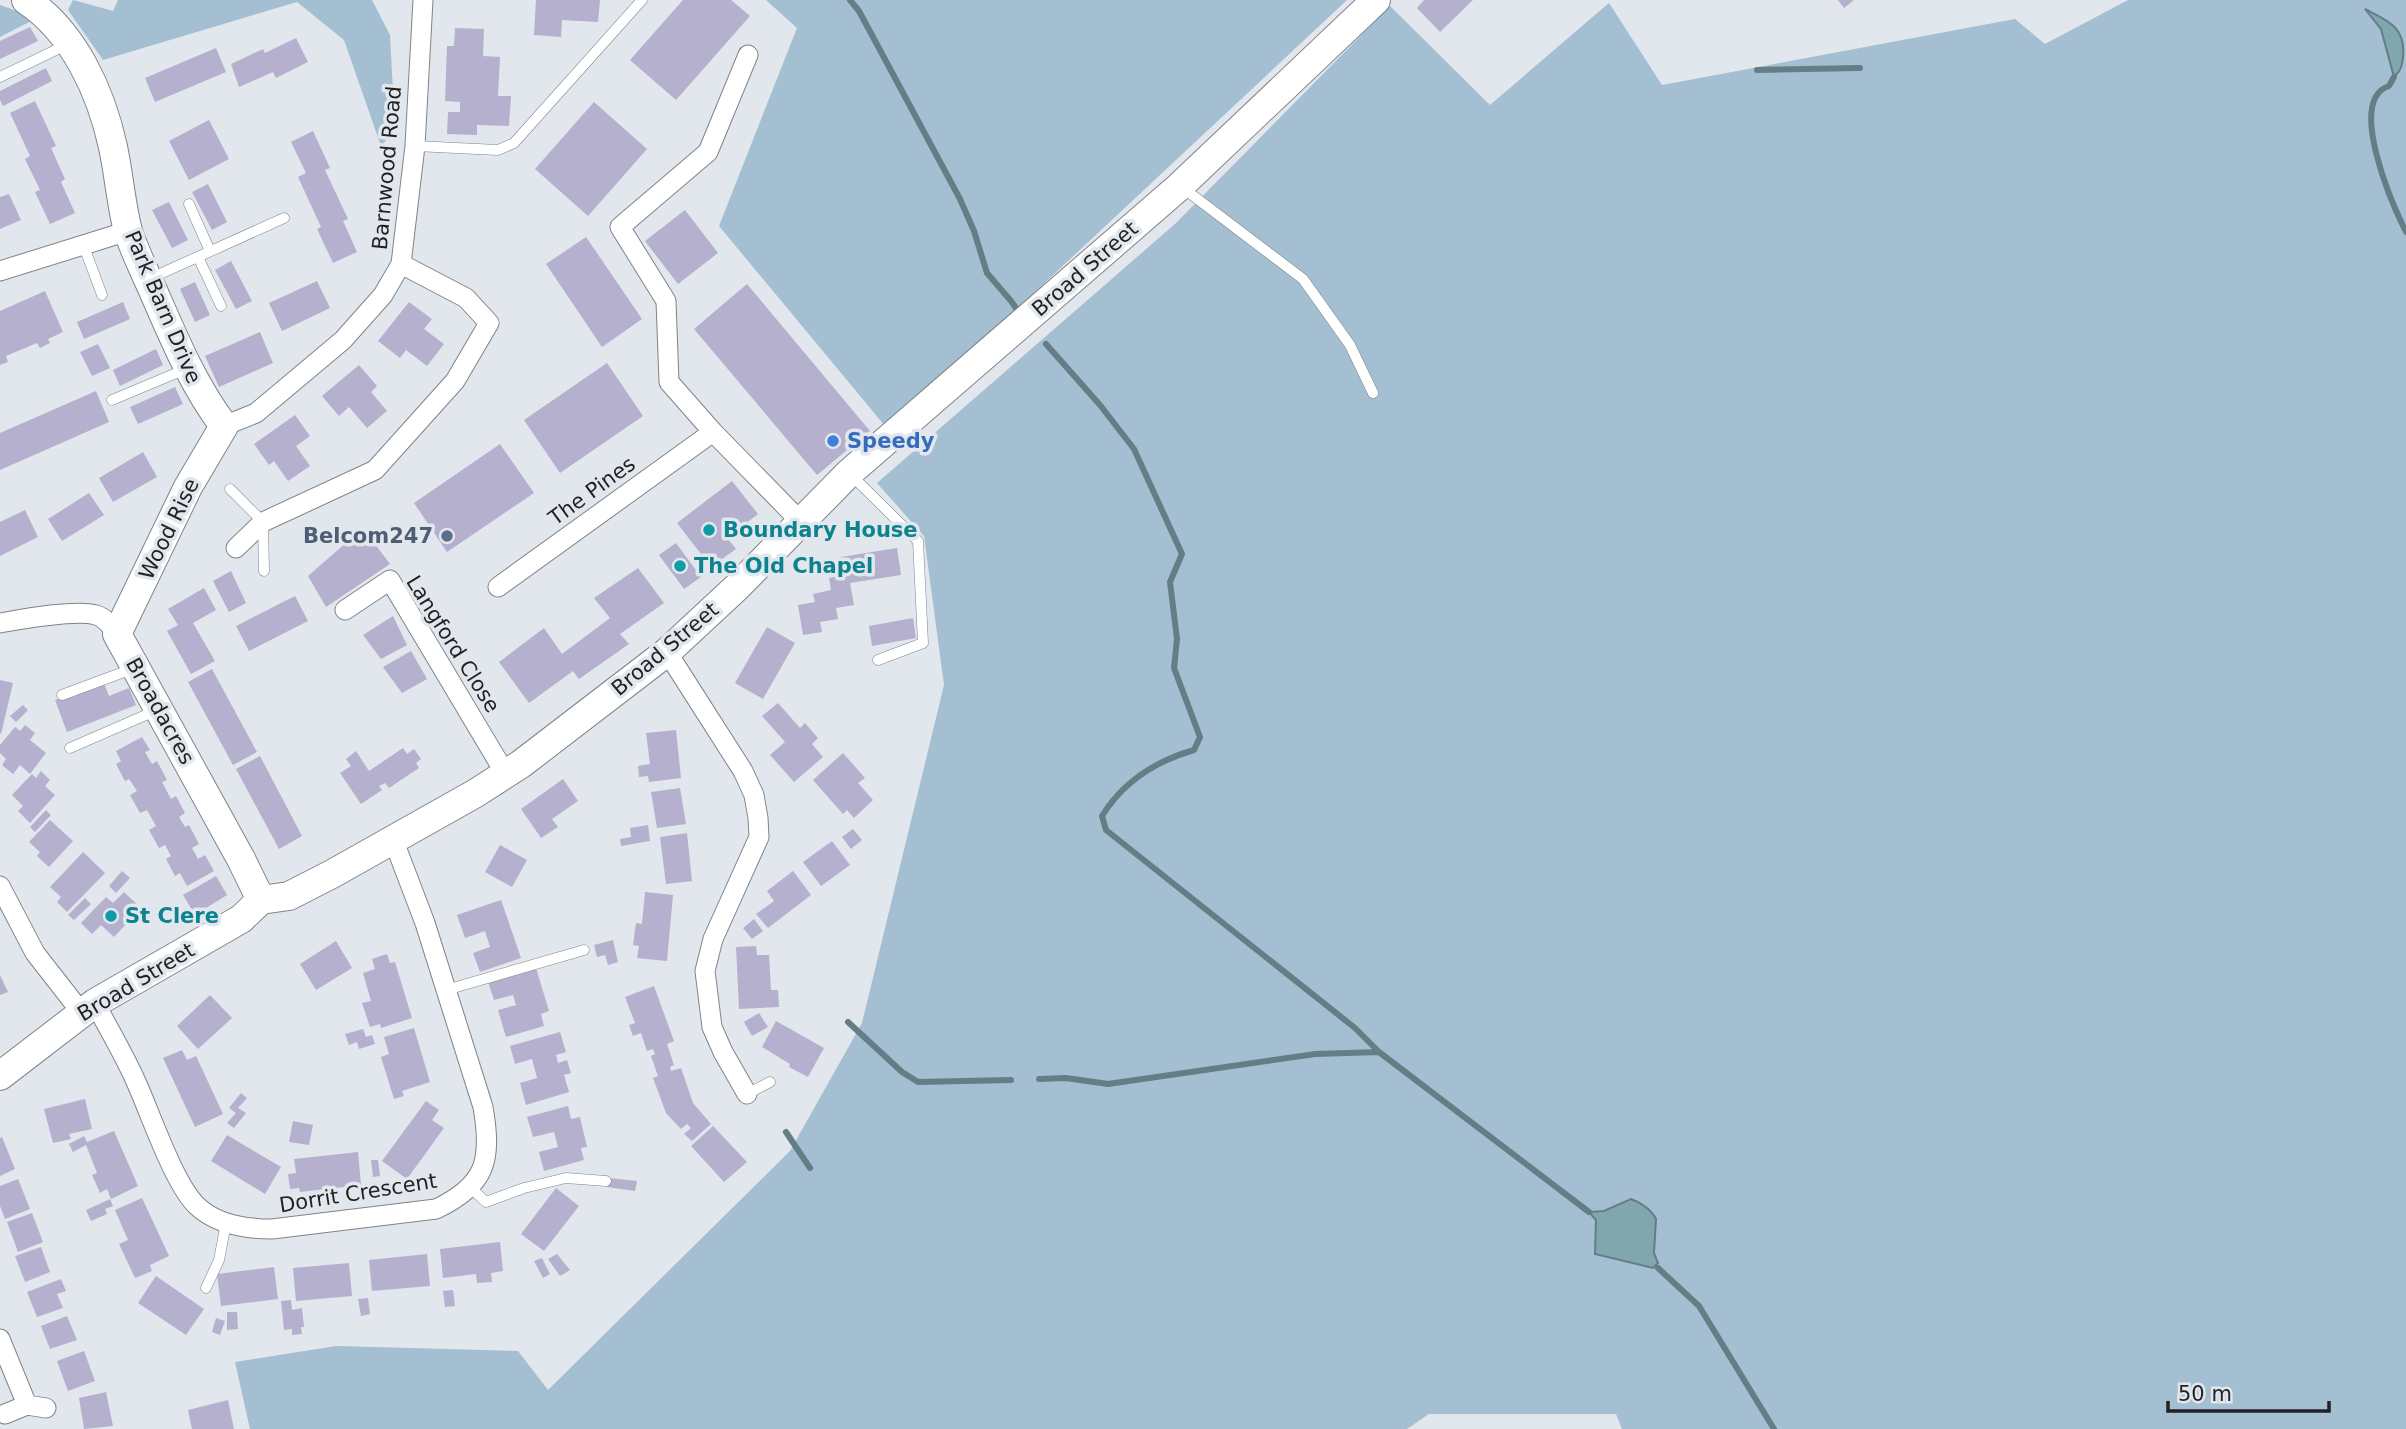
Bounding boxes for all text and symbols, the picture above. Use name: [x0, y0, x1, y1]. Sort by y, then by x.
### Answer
street label: Barnwood Road: [368, 85, 406, 251]
street label: Broad Street: [1027, 217, 1143, 321]
street label: Park Barn Drive: [120, 227, 206, 387]
place label: Speedy: [847, 429, 935, 453]
marker: Speedy: [825, 433, 841, 449]
street label: The Pines: [543, 452, 640, 531]
street label: Wood Rise: [134, 475, 204, 583]
place label: Boundary House: [723, 518, 918, 542]
marker: Boundary House: [701, 522, 717, 538]
place label: Belcom247: [303, 524, 433, 548]
marker: Belcom247: [439, 528, 455, 544]
place label: The Old Chapel: [694, 554, 873, 578]
marker: The Old Chapel: [672, 558, 688, 574]
street label: Langford Close: [401, 571, 505, 717]
street label: Broad Street: [607, 597, 723, 701]
street label: Broadacres: [121, 654, 199, 768]
place label: St Clere: [125, 904, 219, 928]
marker: St Clere: [103, 908, 119, 924]
street label: Broad Street: [73, 938, 199, 1026]
street label: Dorrit Crescent: [277, 1169, 439, 1217]
scale bar: [2168, 1370, 2329, 1414]
text: 50 m: [2178, 1382, 2232, 1406]

